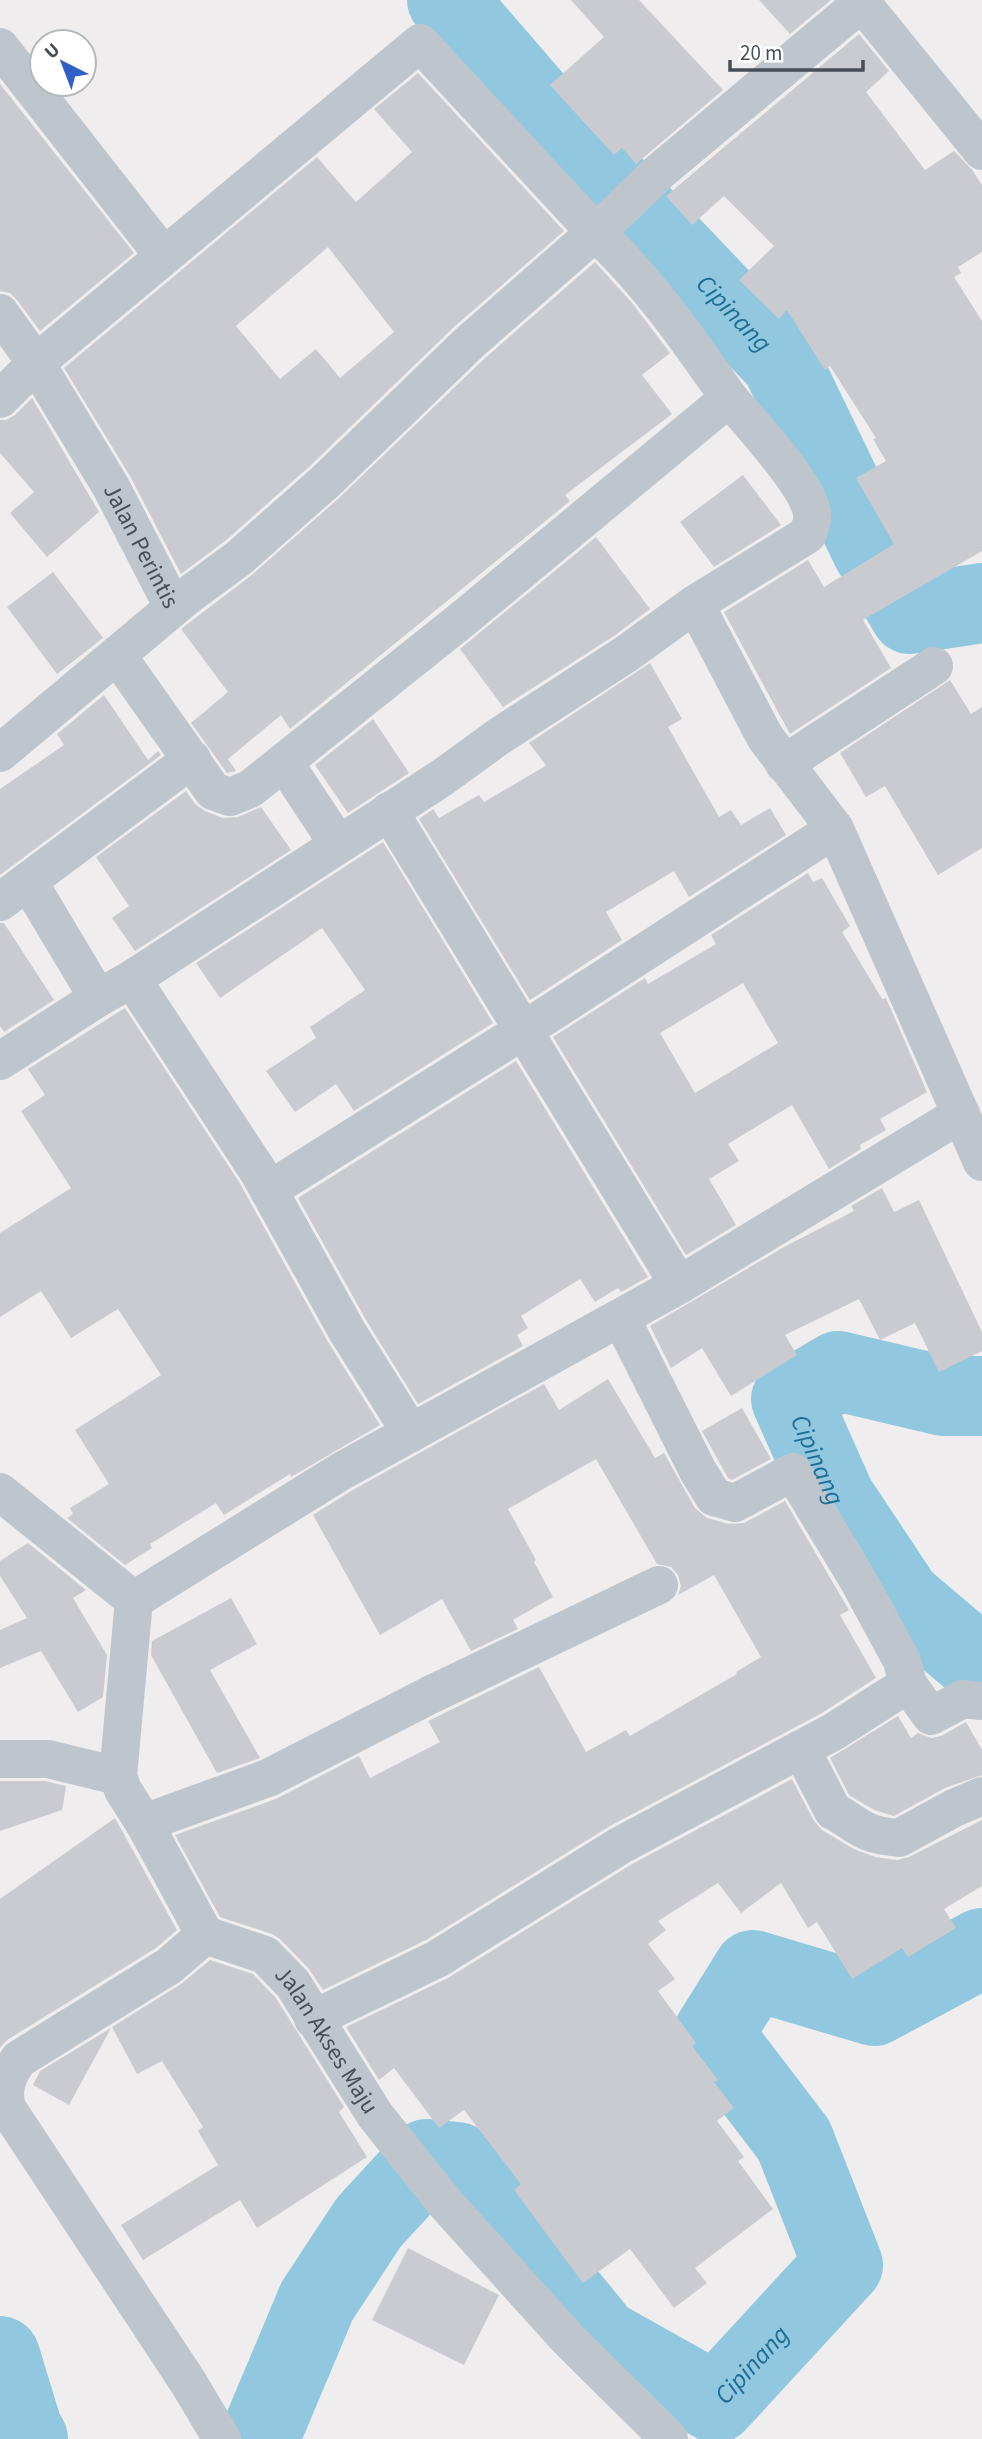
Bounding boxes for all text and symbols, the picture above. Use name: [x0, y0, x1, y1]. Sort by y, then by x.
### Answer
north arrow: [28, 28, 98, 98]
scale bar: [730, 28, 863, 72]
text: U: [39, 37, 66, 66]
text: 20 m: [740, 38, 782, 68]
water label: Cipinang: [688, 266, 781, 360]
street label: Jalan Perintis: [95, 477, 188, 614]
water label: Cipinang: [782, 1408, 854, 1511]
street label: Jalan Akses Maju: [267, 1958, 388, 2121]
water label: Cipinang: [705, 2317, 797, 2412]

